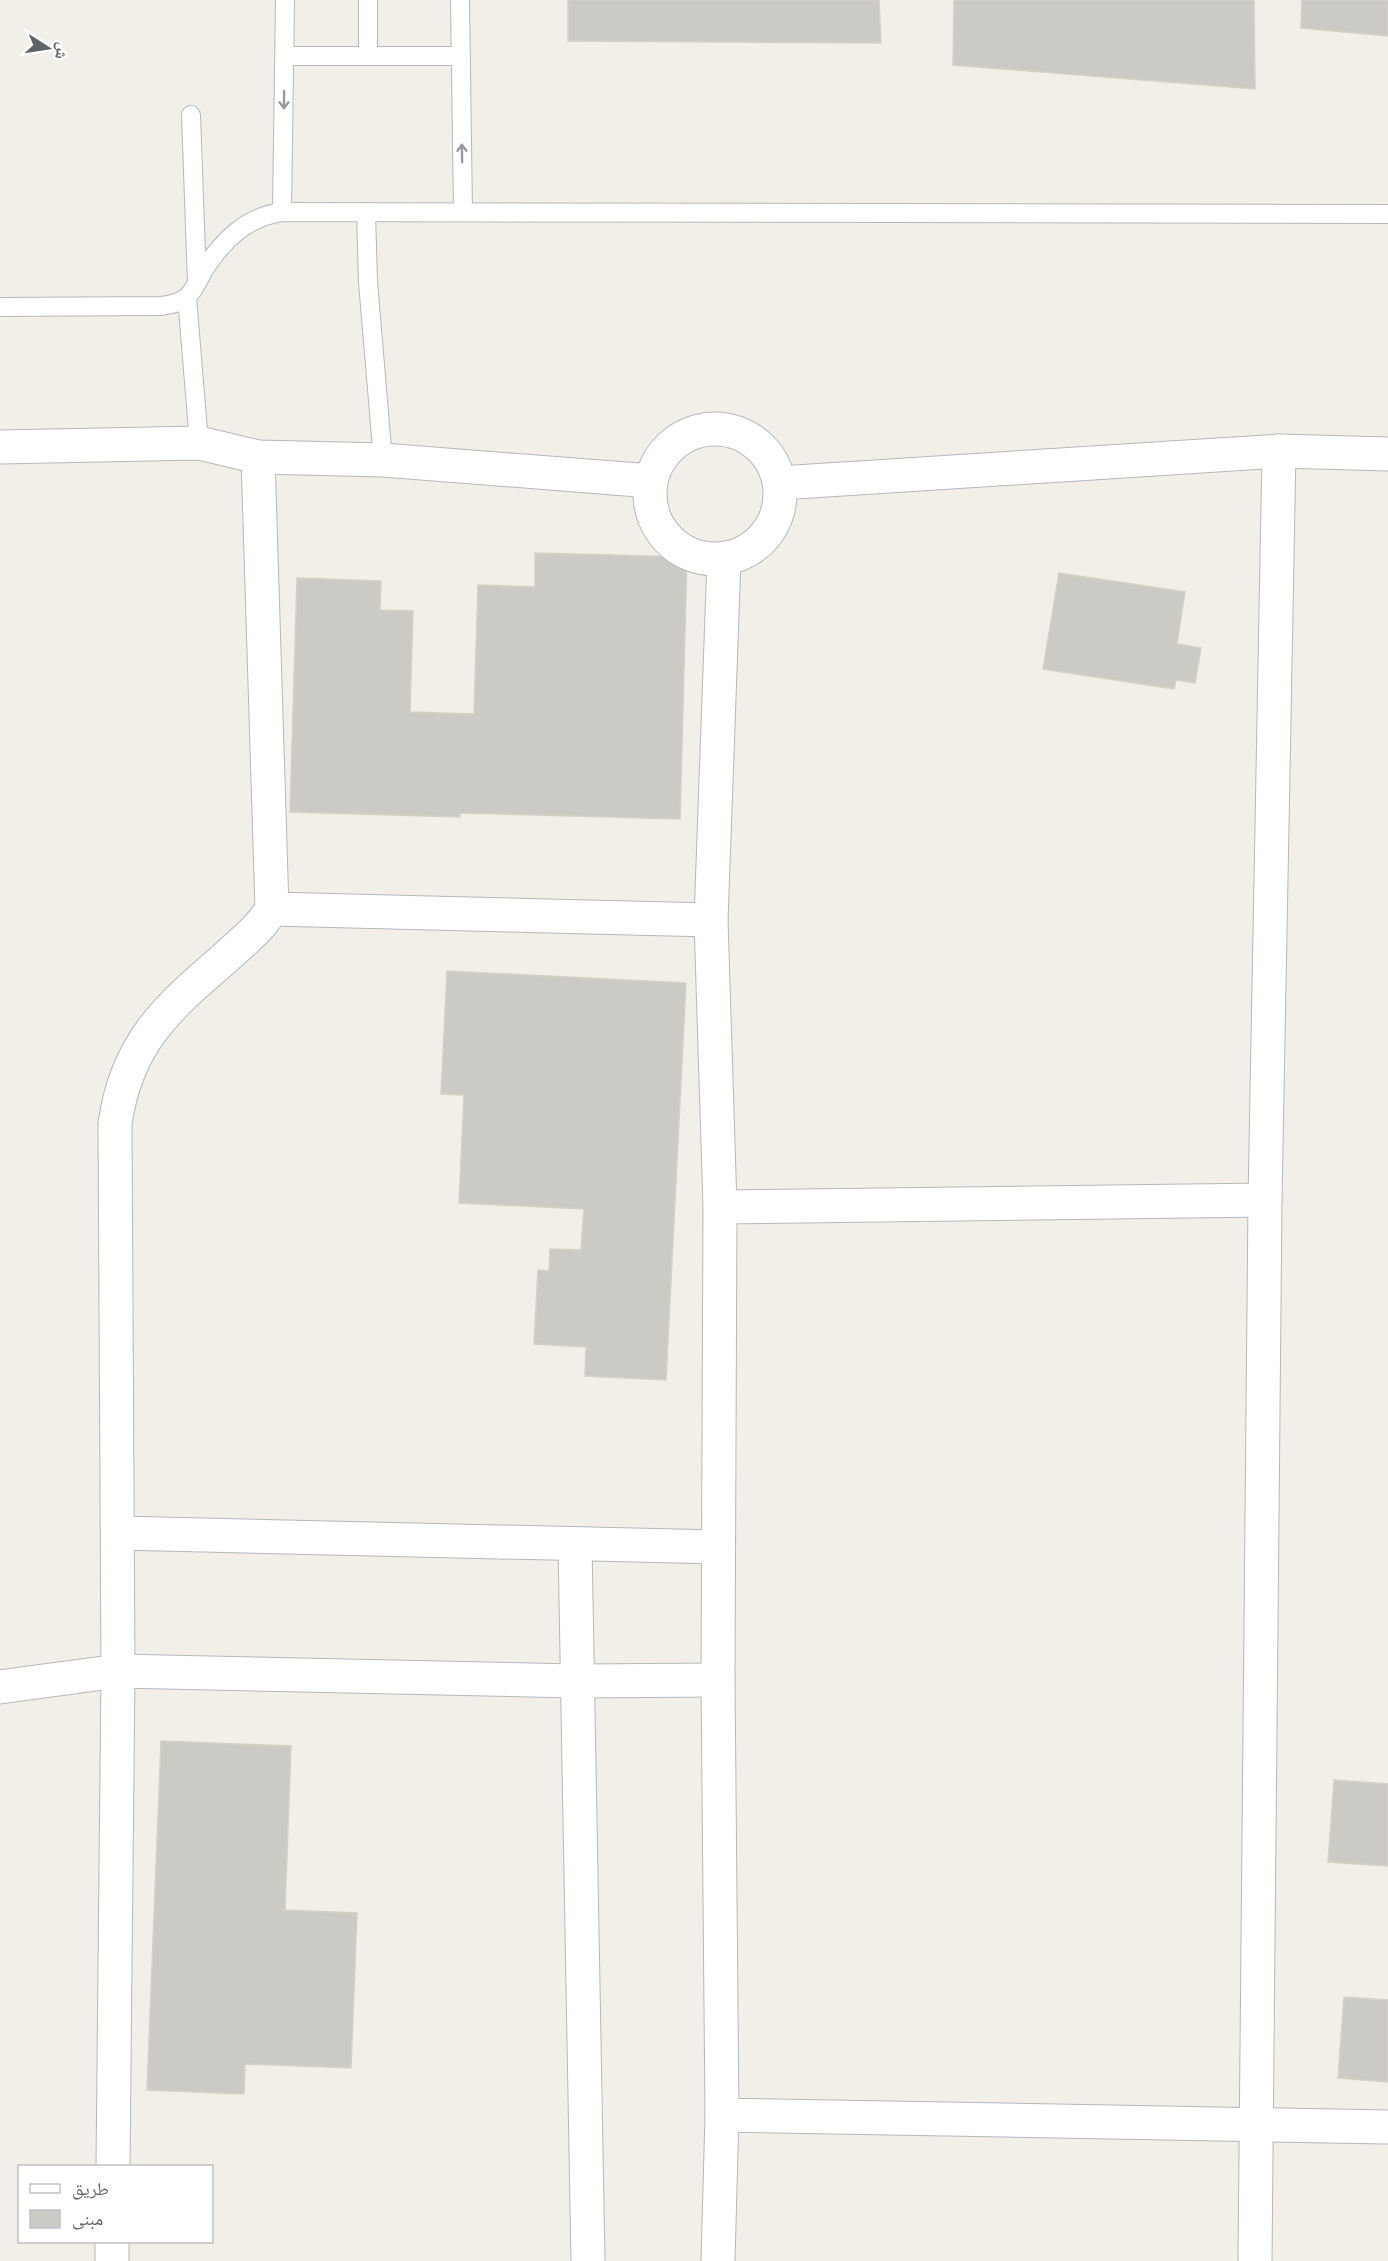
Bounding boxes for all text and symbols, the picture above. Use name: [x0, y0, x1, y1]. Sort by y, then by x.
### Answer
north arrow: [18, 18, 78, 78]
text: ش: [50, 41, 74, 62]
one-way arrow: [278, 90, 290, 110]
one-way arrow: [456, 144, 468, 164]
legend: [18, 2165, 213, 2243]
text: طريق: [72, 2177, 109, 2201]
text: مبنى: [72, 2207, 103, 2231]

